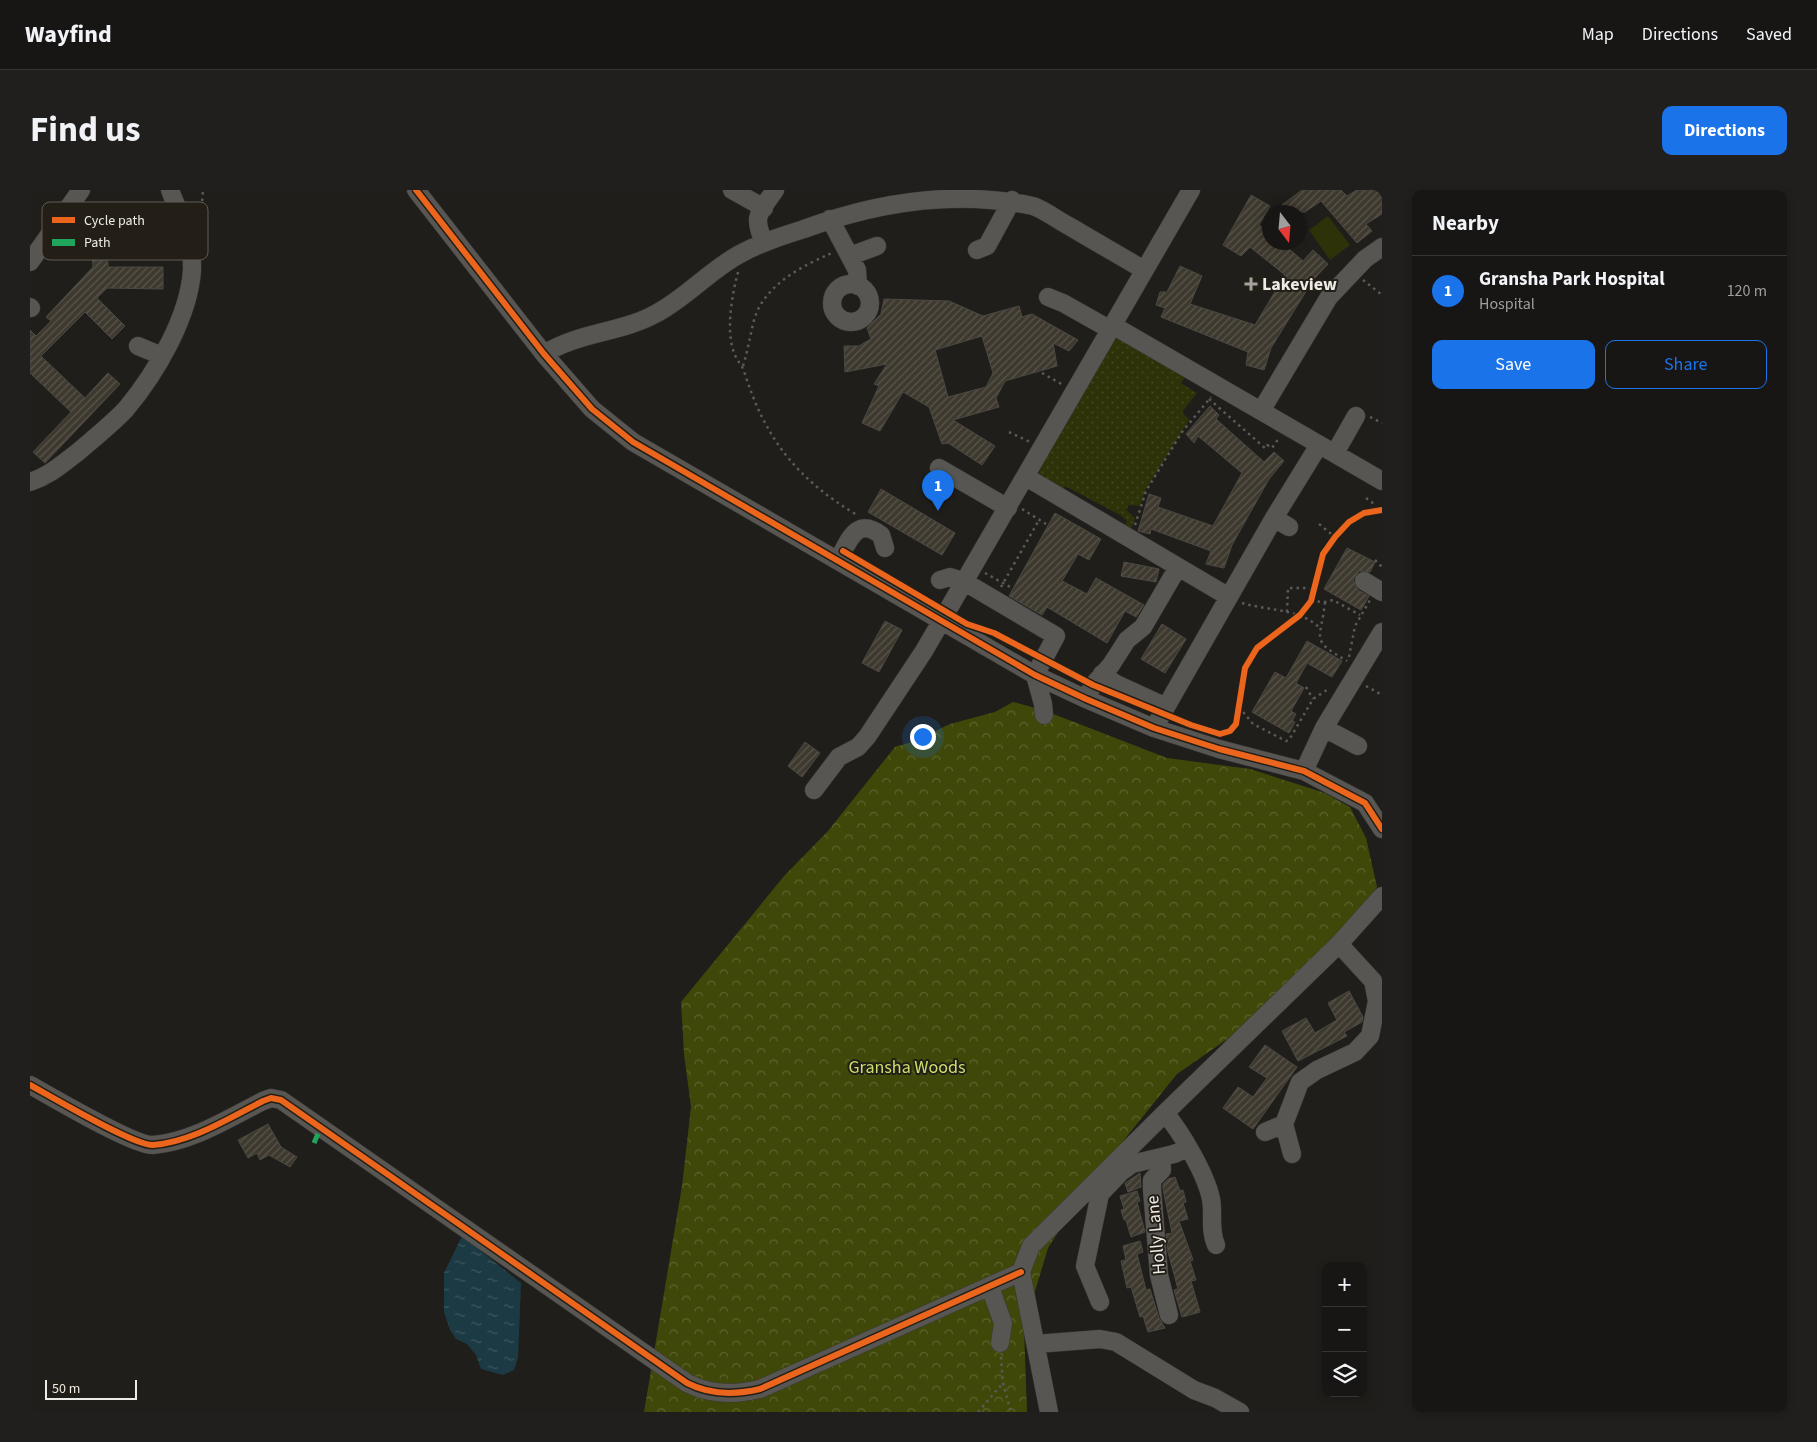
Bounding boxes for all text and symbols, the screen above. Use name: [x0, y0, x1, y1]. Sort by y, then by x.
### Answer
text: Wayfind: [25, 17, 112, 52]
text: Map: [1582, 22, 1614, 47]
text: Directions: [1642, 22, 1718, 47]
text: Saved: [1746, 22, 1792, 47]
text: Find us: [30, 105, 140, 155]
button: Directions: [1662, 106, 1787, 155]
legend: [42, 202, 208, 260]
north arrow: [1262, 205, 1307, 250]
text: Nearby: [1432, 208, 1499, 238]
text: Cycle path: [84, 211, 145, 231]
text: Path: [84, 233, 111, 253]
text: Gransha Park Hospital: [1479, 266, 1665, 293]
place label: Lakeview: [1262, 272, 1337, 297]
marker: Lakeview: [1244, 277, 1258, 291]
text: 1: [1444, 280, 1452, 302]
text: 120 m: [1727, 280, 1767, 302]
text: Hospital: [1479, 293, 1535, 315]
button: Save: [1432, 340, 1595, 389]
button: Share: [1605, 340, 1767, 389]
pin: 1: [922, 470, 954, 511]
your location: [910, 724, 936, 750]
park label: Gransha Woods: [848, 1055, 966, 1080]
street label: Holly Lane: [1140, 1194, 1172, 1276]
map controls: [1322, 1262, 1367, 1397]
button: +: [1322, 1262, 1367, 1307]
button: −: [1322, 1307, 1367, 1352]
button: layers: [1322, 1352, 1367, 1397]
scale bar: [45, 1377, 138, 1400]
text: 50 m: [52, 1379, 80, 1399]

